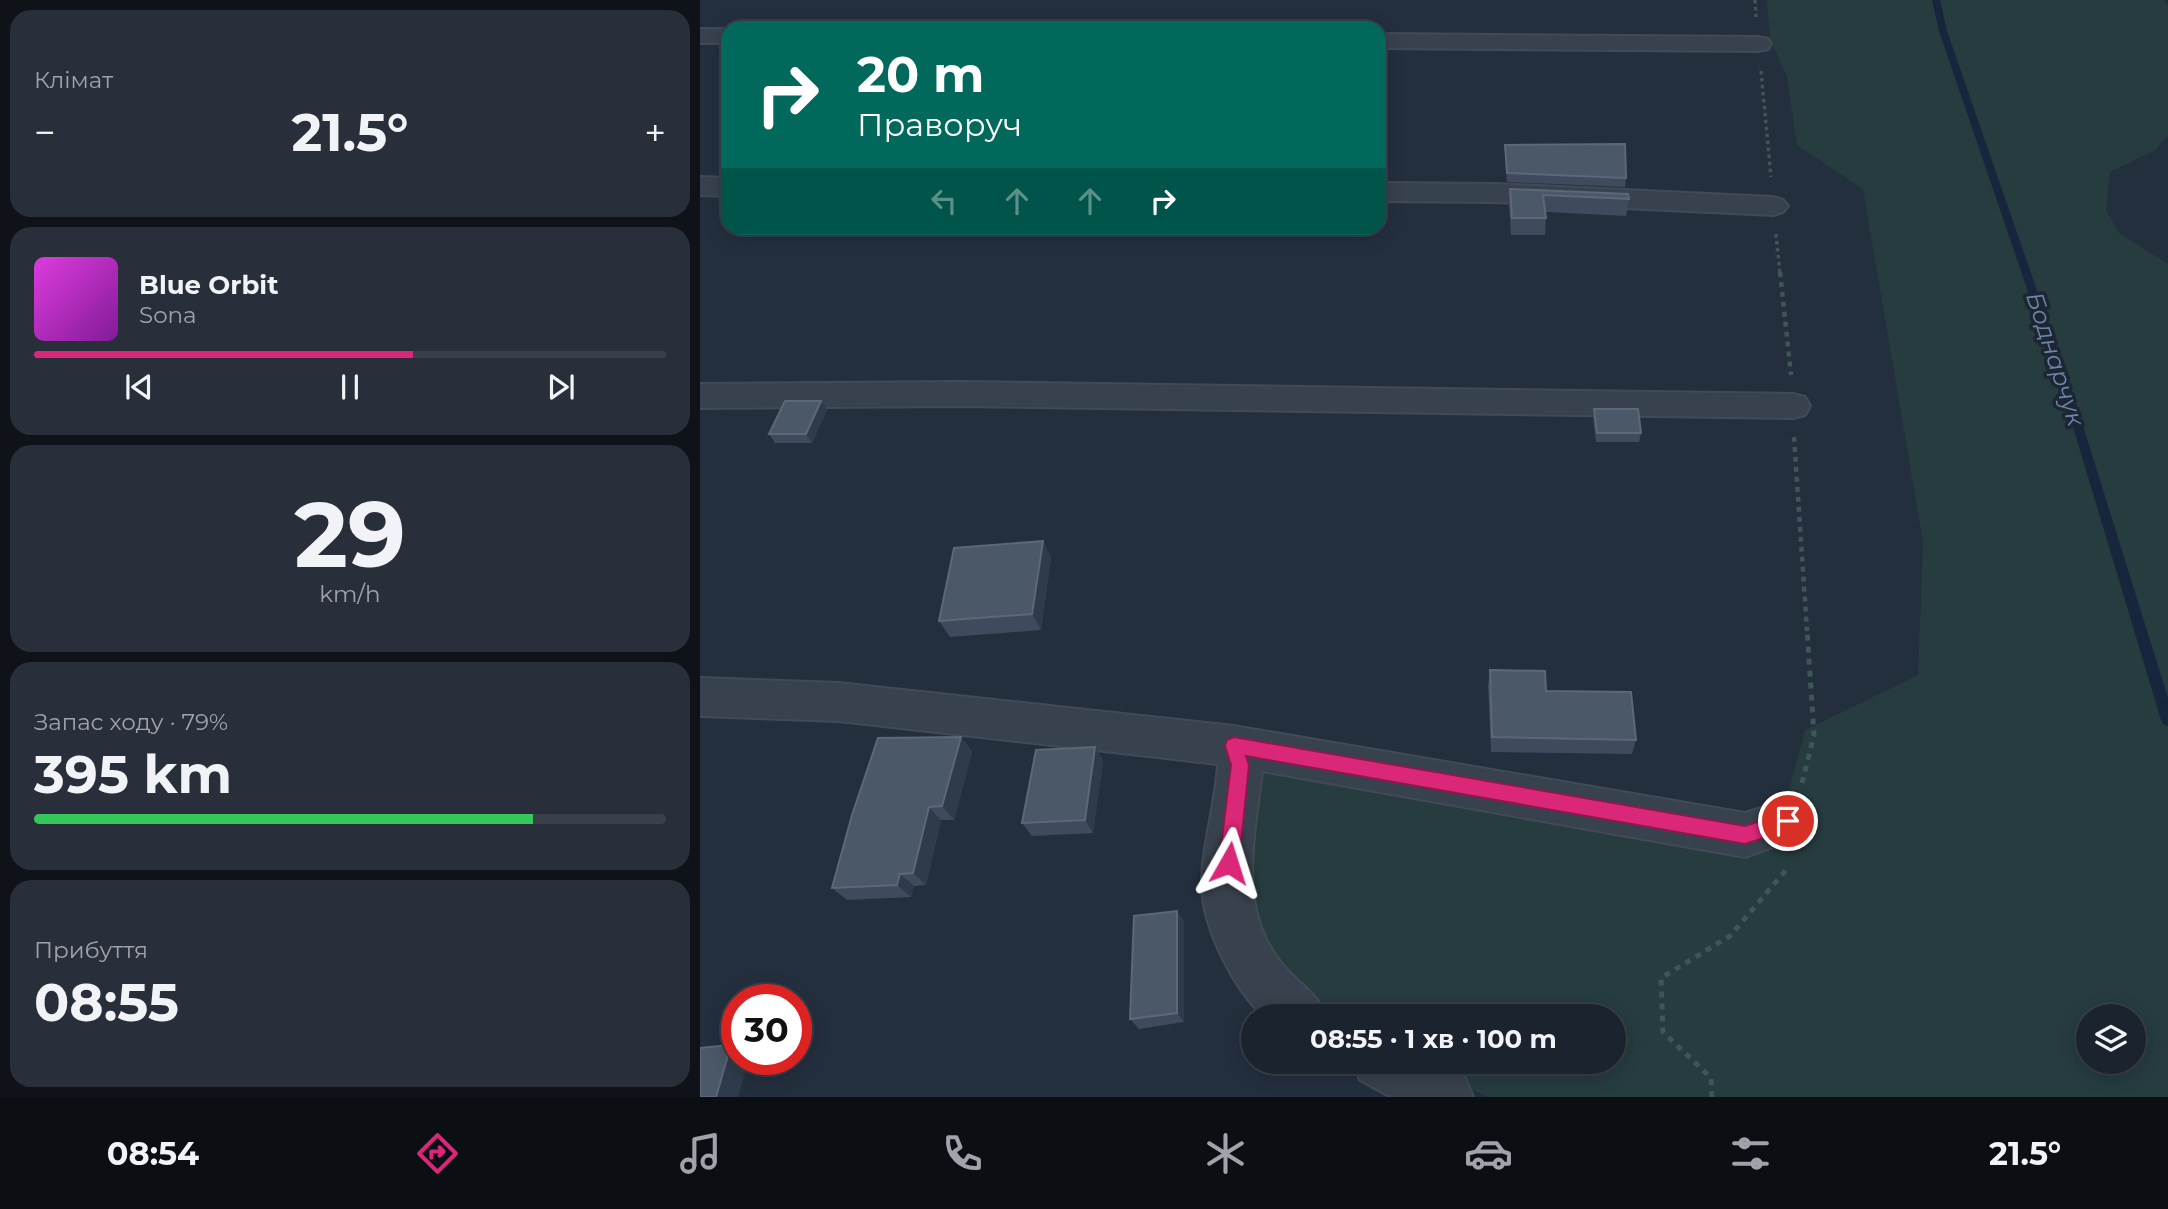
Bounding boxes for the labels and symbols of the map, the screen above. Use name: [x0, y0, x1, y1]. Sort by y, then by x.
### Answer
water label: Боднарчук: [2020, 288, 2091, 431]
pin: [1758, 791, 1818, 851]
position arrow: [1192, 826, 1266, 900]
speed limit sign: 30: [721, 984, 812, 1075]

